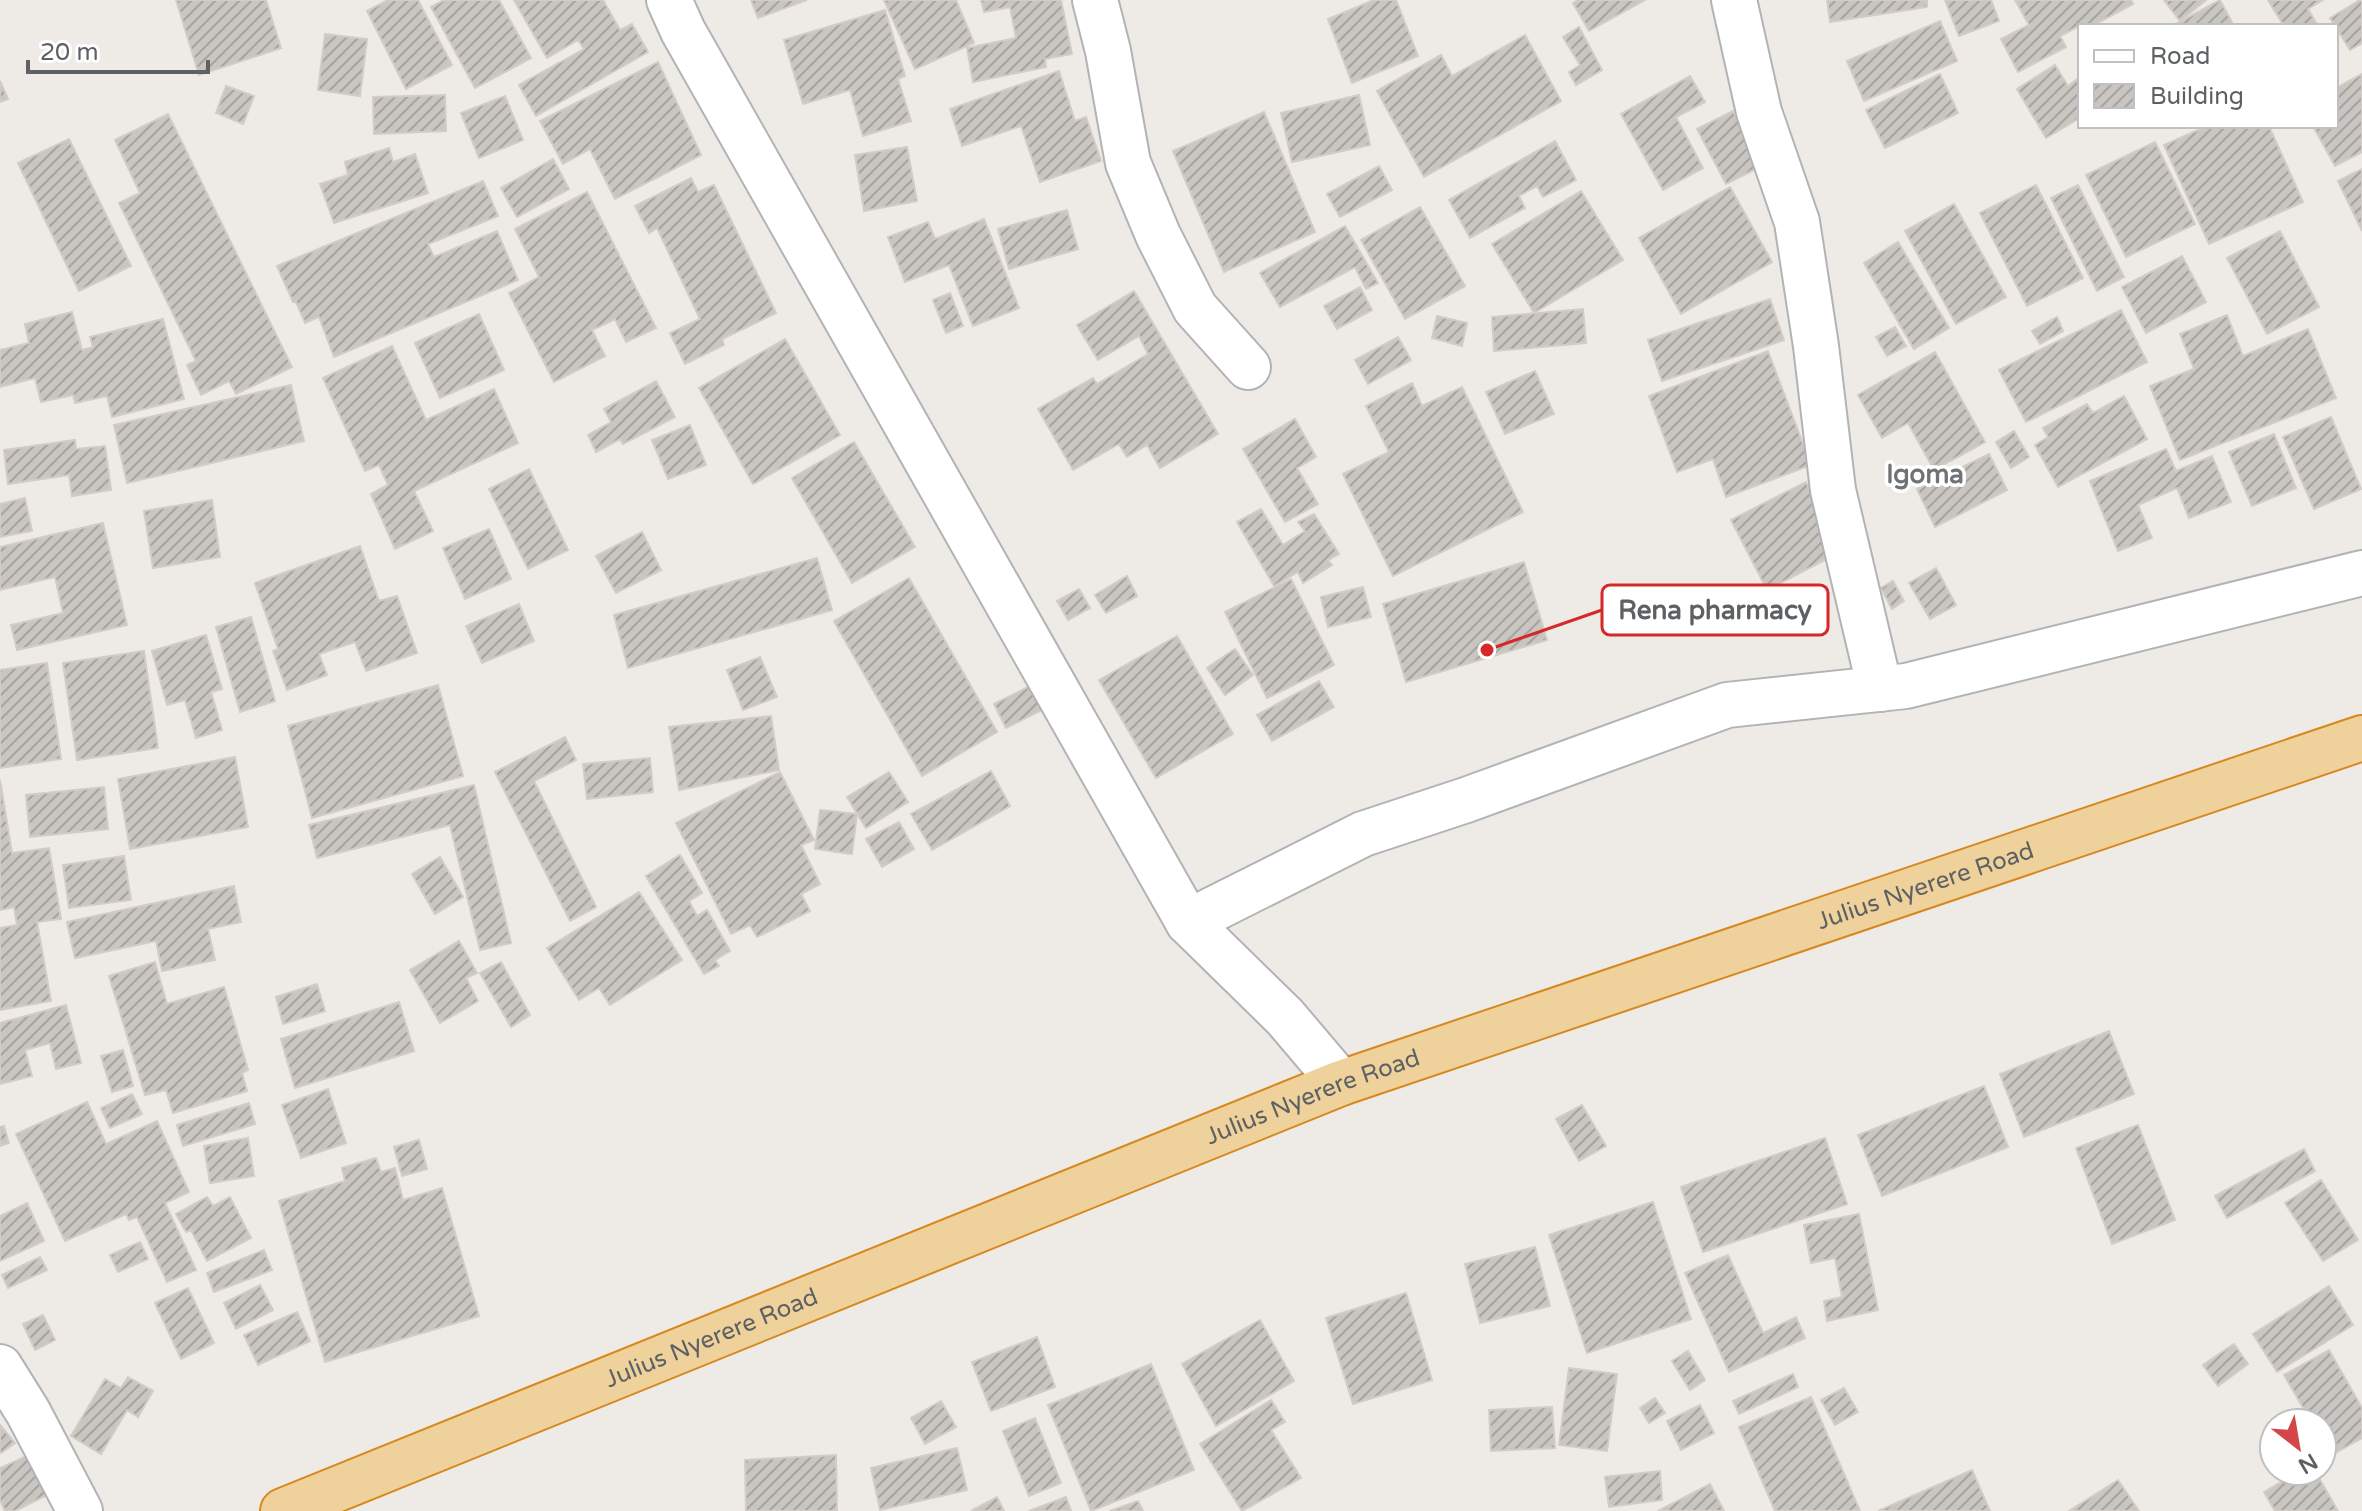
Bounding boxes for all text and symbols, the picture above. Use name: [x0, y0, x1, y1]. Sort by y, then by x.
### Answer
scale bar: [28, 24, 208, 74]
legend: [2078, 24, 2338, 128]
text: 20 m: [40, 38, 98, 67]
text: Road: [2150, 42, 2210, 71]
text: Building: [2150, 82, 2244, 111]
district label: Igoma: [1886, 459, 1964, 490]
callout: Rena pharmacy: [1602, 585, 1828, 635]
text: Rena pharmacy: [1618, 595, 1812, 626]
street label: Julius Nyerere Road: [1813, 836, 2038, 936]
street label: Julius Nyerere Road: [1202, 1043, 1424, 1151]
street label: Julius Nyerere Road: [601, 1282, 822, 1394]
north arrow: [2258, 1407, 2338, 1487]
text: N: [2294, 1448, 2322, 1479]

